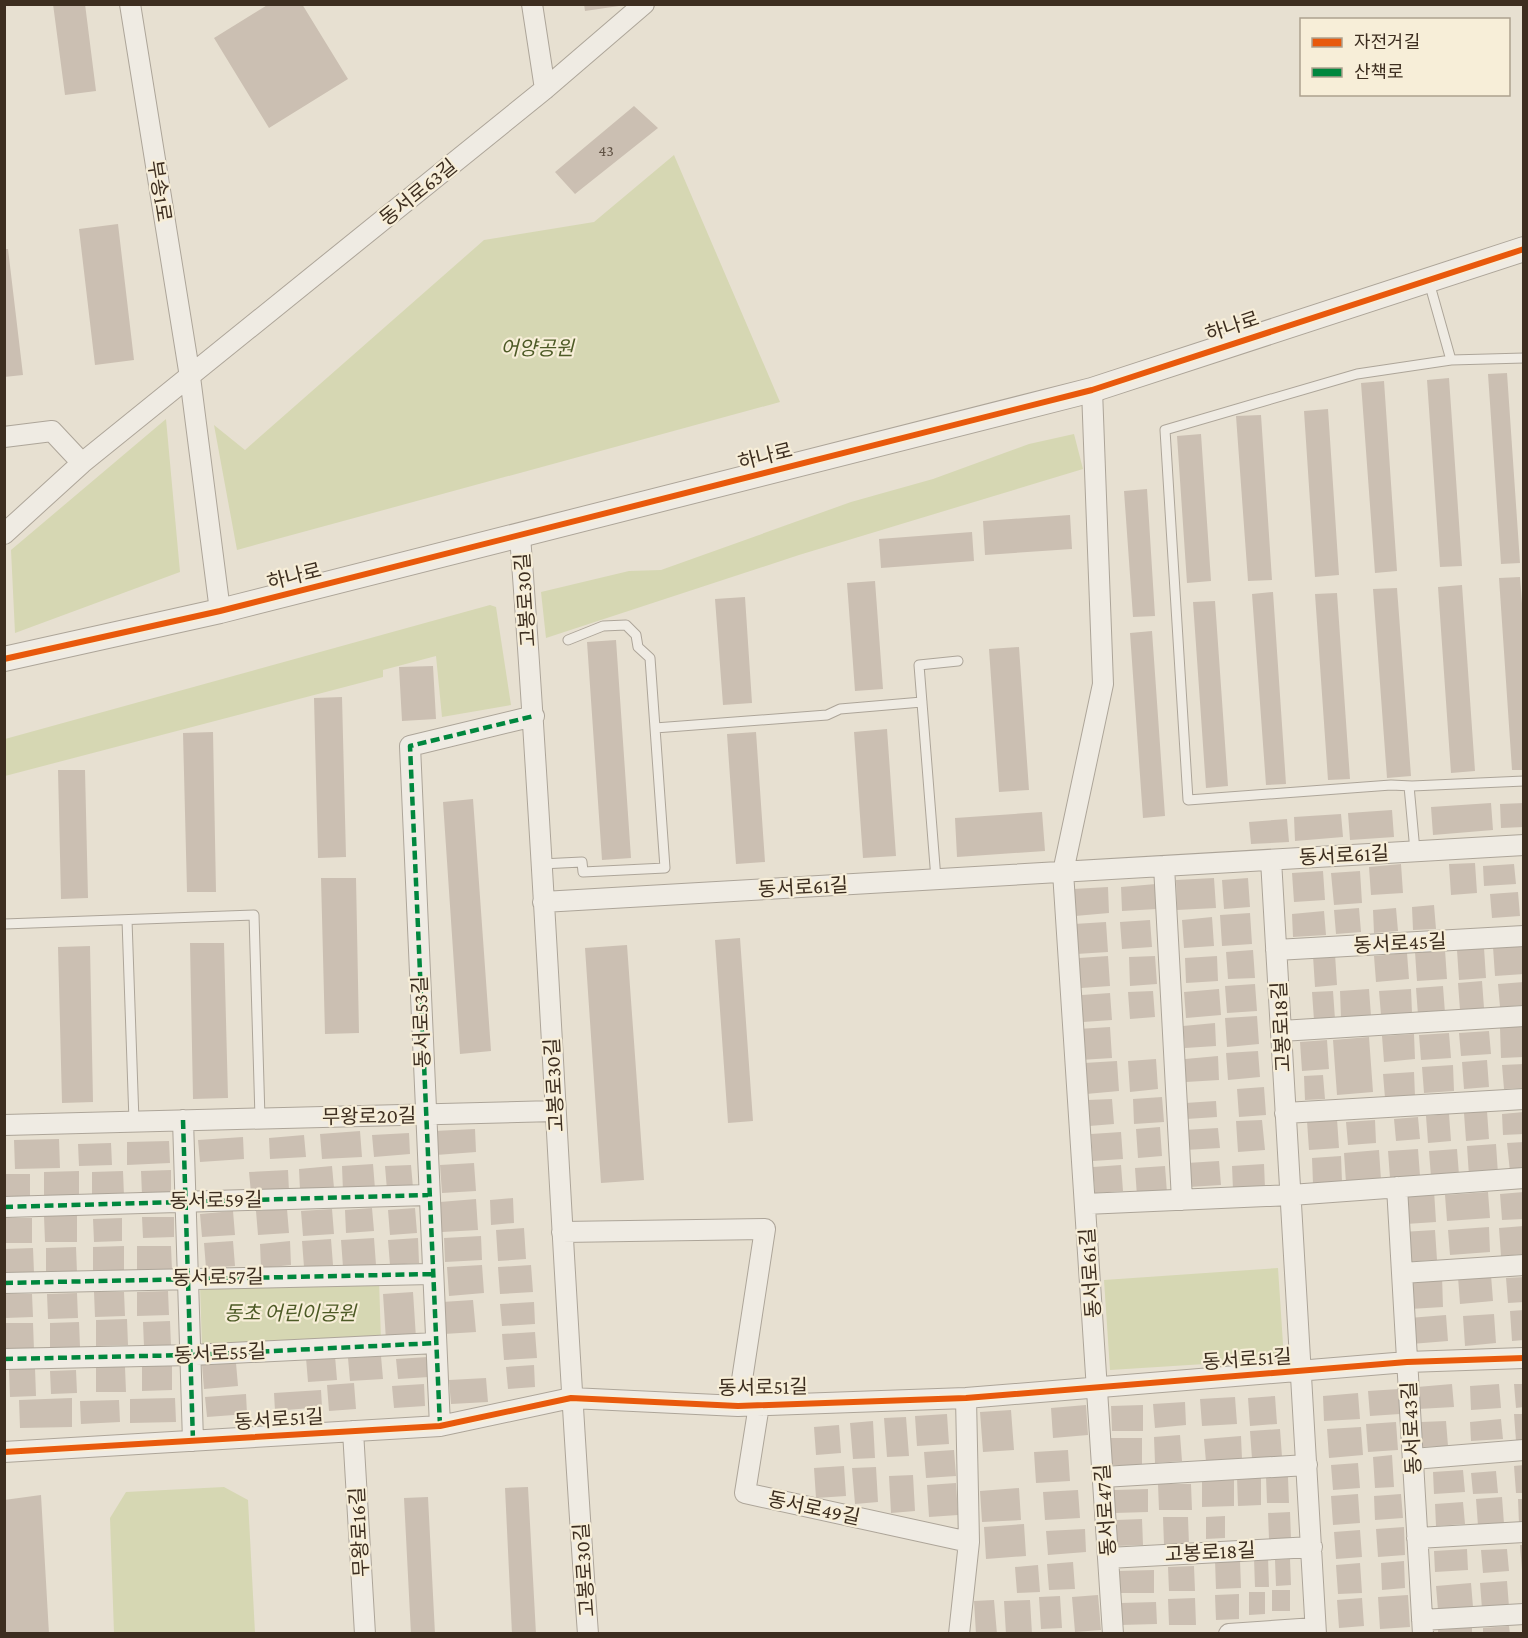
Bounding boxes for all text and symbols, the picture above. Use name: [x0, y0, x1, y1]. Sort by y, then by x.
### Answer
legend: [1300, 18, 1510, 96]
text: 자전거길: [1354, 32, 1420, 52]
text: 산책로: [1354, 62, 1404, 82]
house number: 43: [598, 142, 614, 159]
street label: 동서로63길: [375, 154, 461, 230]
street label: 부송1로: [144, 159, 176, 223]
street label: 하나로: [1202, 307, 1262, 345]
park label: 어양공원: [500, 337, 575, 359]
street label: 하나로: [736, 439, 794, 473]
street label: 고봉로30길: [511, 552, 539, 648]
street label: 하나로: [265, 559, 323, 593]
street label: 동서로61길: [1298, 842, 1390, 868]
street label: 동서로61길: [757, 874, 849, 900]
street label: 동서로45길: [1353, 930, 1447, 956]
street label: 동서로53길: [408, 976, 434, 1068]
street label: 고봉로18길: [1268, 981, 1294, 1073]
street label: 고봉로30길: [541, 1037, 567, 1133]
street label: 무왕로20길: [322, 1104, 416, 1128]
street label: 동서로59길: [169, 1188, 263, 1212]
street label: 동서로61길: [1076, 1227, 1104, 1319]
street label: 동서로57길: [172, 1265, 264, 1289]
park label: 동초 어린이공원: [224, 1302, 358, 1324]
street label: 동서로55길: [173, 1340, 267, 1366]
street label: 동서로51길: [1202, 1345, 1292, 1373]
street label: 동서로51길: [718, 1375, 808, 1399]
street label: 동서로43길: [1398, 1381, 1424, 1475]
street label: 동서로51길: [234, 1405, 324, 1433]
street label: 동서로47길: [1091, 1463, 1119, 1557]
street label: 무왕로16길: [346, 1486, 372, 1578]
street label: 동서로49길: [766, 1487, 862, 1529]
street label: 고봉로30길: [570, 1522, 598, 1618]
street label: 고봉로18길: [1164, 1539, 1256, 1565]

